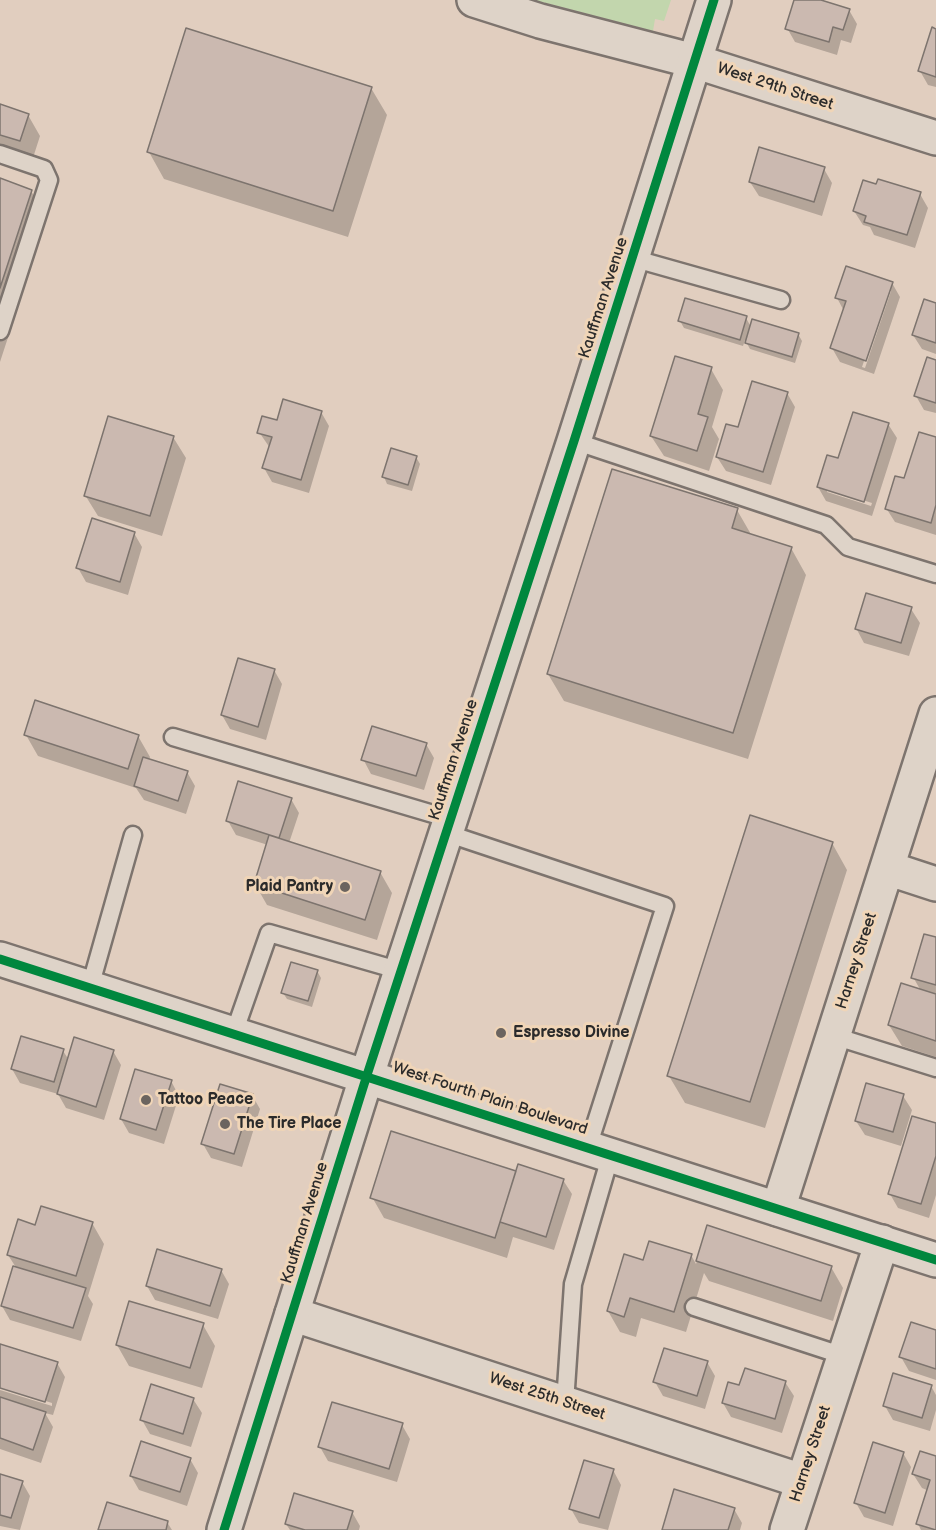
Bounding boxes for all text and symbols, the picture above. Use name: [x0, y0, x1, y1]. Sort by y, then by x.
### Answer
street label: West 29th Street: [714, 59, 836, 115]
street label: Kauffman Avenue: [575, 235, 633, 361]
street label: Kauffman Avenue: [425, 697, 483, 823]
place label: Plaid Pantry: [245, 877, 333, 897]
marker: Plaid Pantry: [338, 880, 352, 894]
street label: Harney Street: [832, 910, 882, 1012]
place label: Espresso Divine: [513, 1023, 630, 1043]
marker: Espresso Divine: [494, 1026, 508, 1040]
street label: West Fourth Plain Boulevard: [390, 1058, 590, 1140]
place label: Tattoo Peace: [158, 1090, 253, 1110]
marker: Tattoo Peace: [139, 1093, 153, 1107]
place label: The Tire Place: [237, 1114, 342, 1134]
marker: The Tire Place: [218, 1117, 232, 1131]
street label: Kauffman Avenue: [277, 1160, 333, 1286]
street label: West 25th Street: [487, 1369, 607, 1425]
street label: Harney Street: [786, 1403, 836, 1505]

